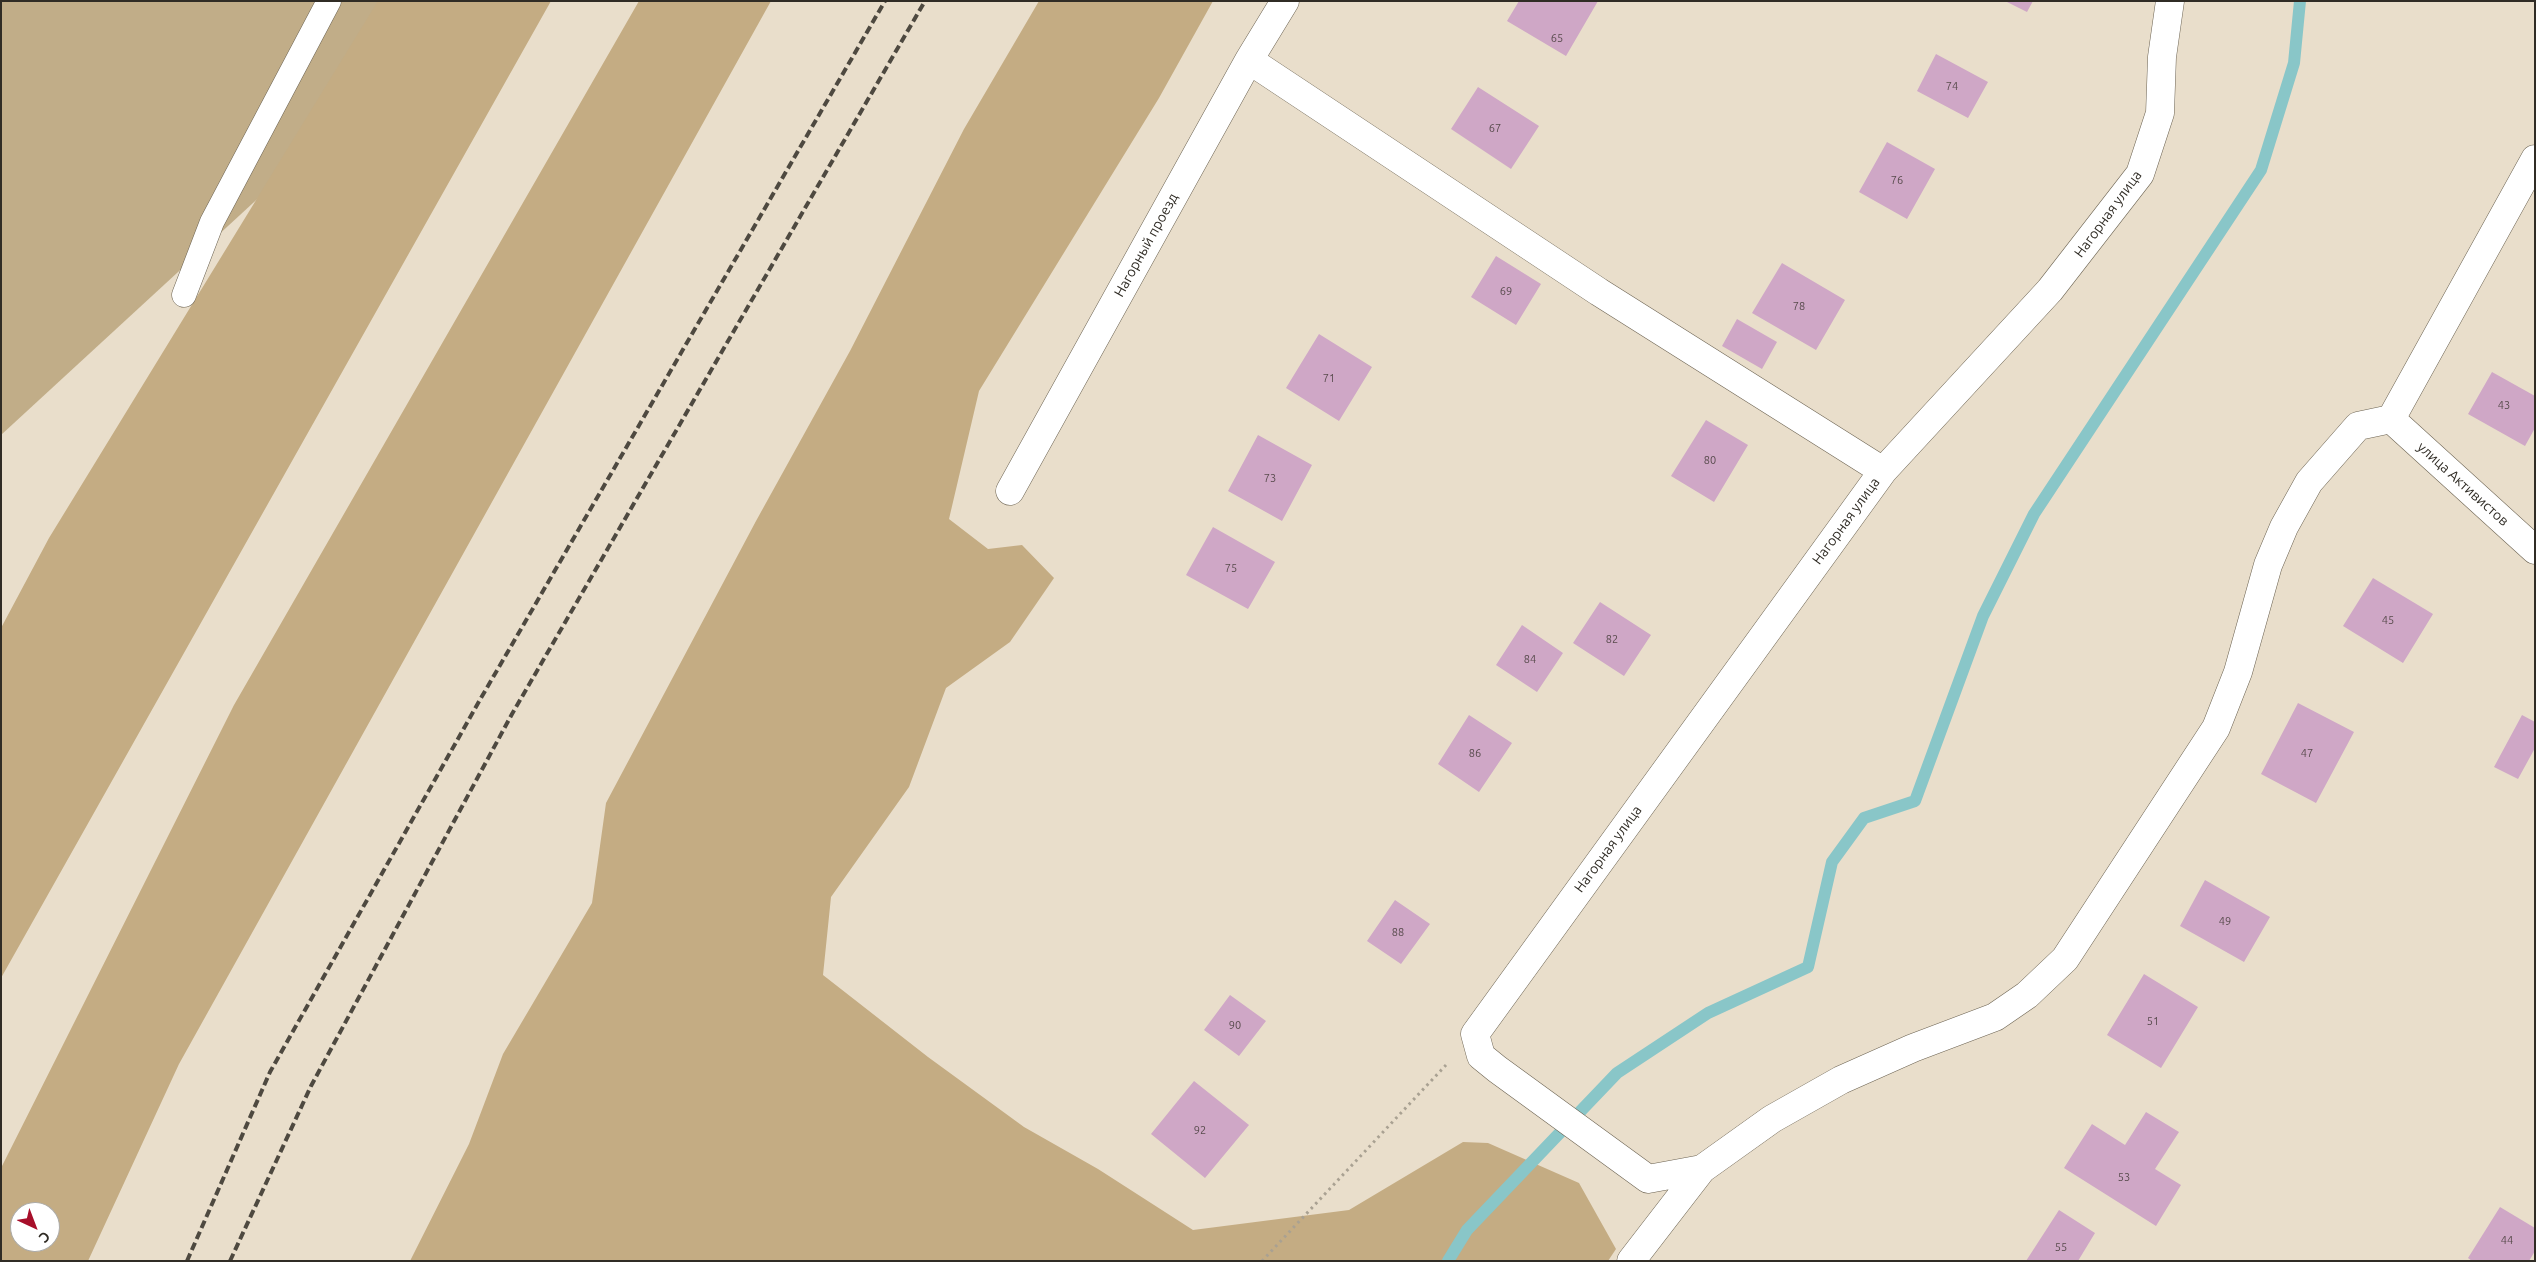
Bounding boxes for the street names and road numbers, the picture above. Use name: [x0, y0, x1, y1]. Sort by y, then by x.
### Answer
street label: Нагорная улица: [2071, 167, 2145, 261]
street label: Нагорный проезд: [1111, 190, 1181, 300]
street label: улица Активистов: [2414, 439, 2512, 529]
street label: Нагорная улица: [1809, 474, 1883, 568]
street label: Нагорная улица: [1571, 802, 1645, 896]

